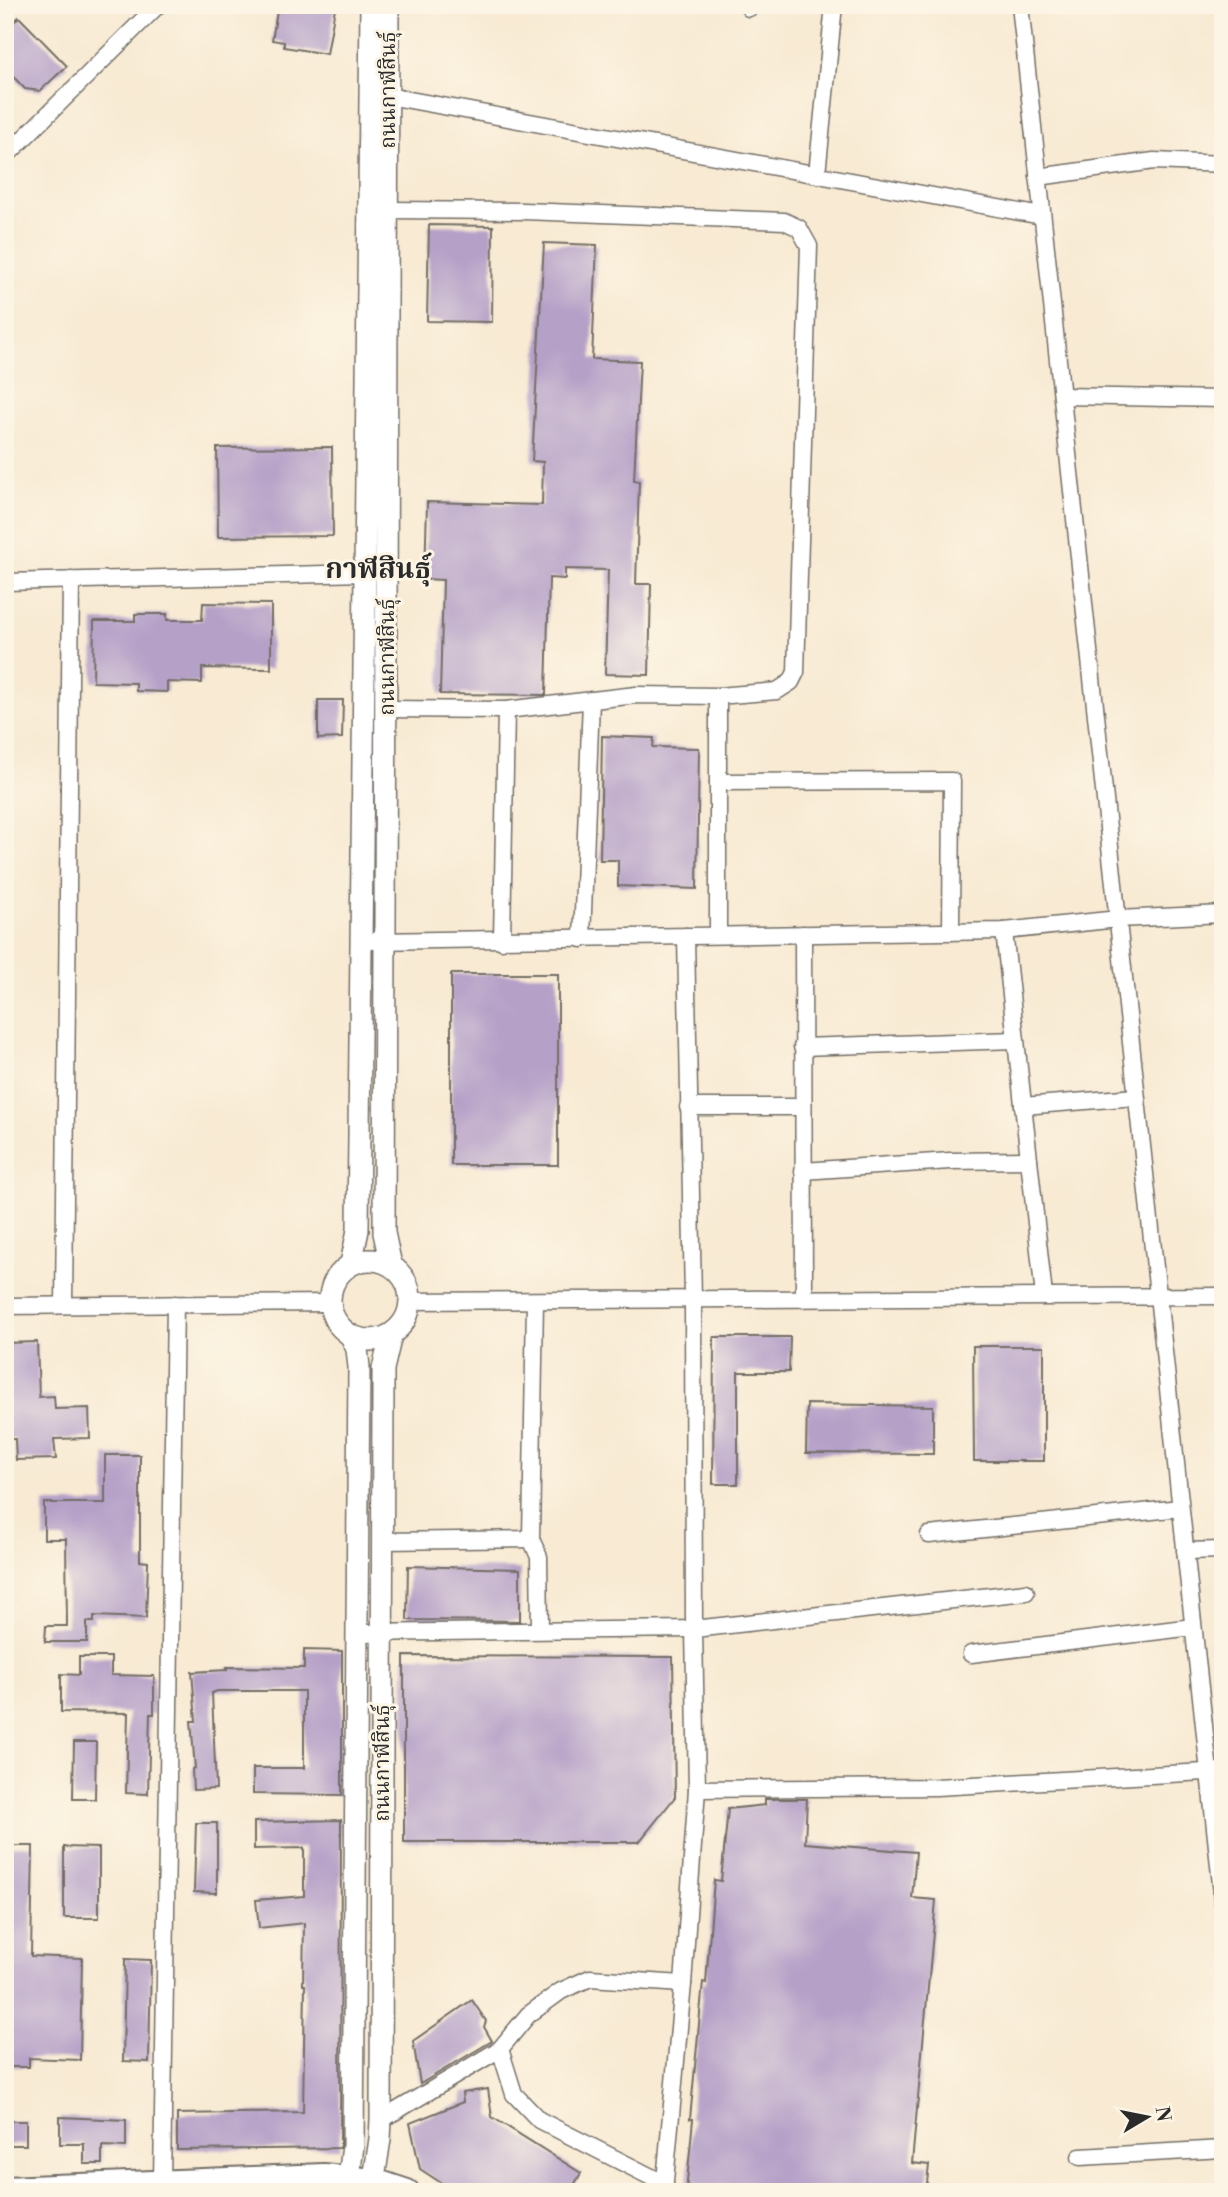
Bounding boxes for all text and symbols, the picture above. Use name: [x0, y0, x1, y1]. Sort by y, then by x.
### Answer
street label: ถนนกาฬสินธุ์: [375, 31, 402, 149]
district label: กาฬสินธุ์: [325, 552, 432, 587]
street label: ถนนกาฬสินธุ์: [374, 598, 401, 716]
street label: ถนนกาฬสินธุ์: [369, 1704, 396, 1822]
north arrow: [1112, 2082, 1182, 2152]
text: N: [1150, 2105, 1176, 2124]

